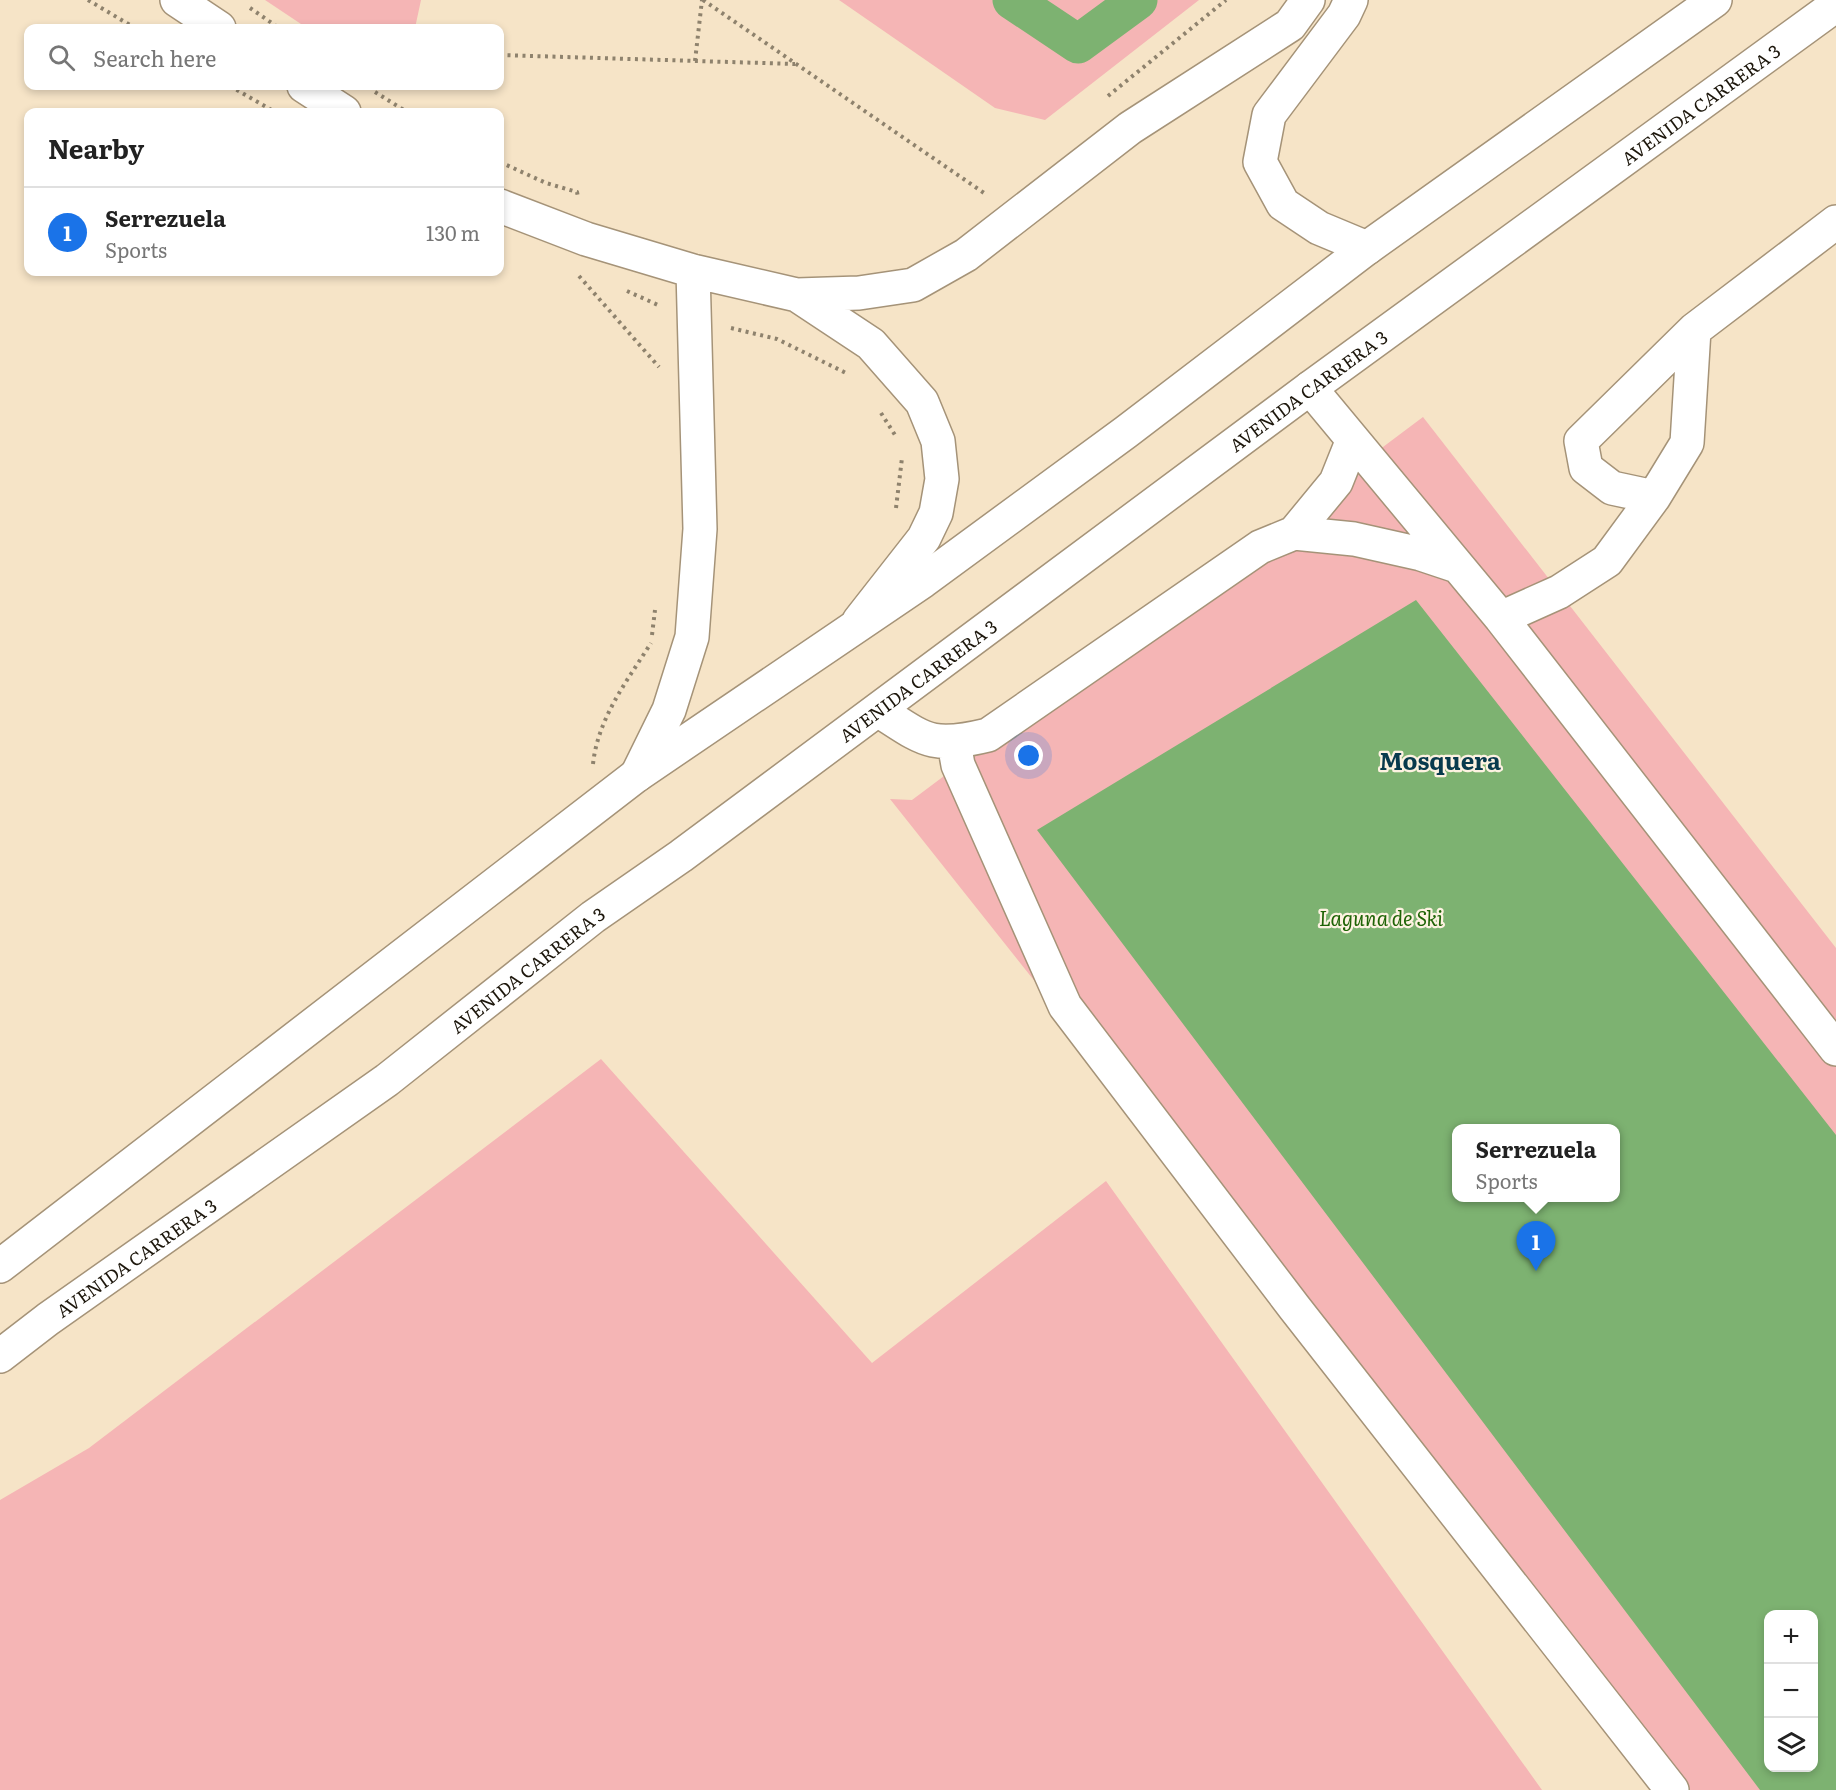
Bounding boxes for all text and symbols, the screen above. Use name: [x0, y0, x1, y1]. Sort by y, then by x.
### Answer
search box: [24, 24, 504, 90]
street label: AVENIDA CARRERA 3: [1615, 37, 1785, 171]
icon: search: [45, 41, 78, 74]
text: Search here: [93, 41, 216, 74]
text: Nearby: [48, 128, 144, 167]
text: Serrezuela: [105, 201, 226, 234]
text: 1: [63, 217, 72, 247]
text: 130 m: [426, 217, 480, 247]
text: Sports: [105, 234, 167, 264]
street label: AVENIDA CARRERA 3: [1223, 323, 1393, 458]
street label: AVENIDA CARRERA 3: [833, 612, 1002, 748]
your location: [1014, 741, 1043, 770]
district label: Mosquera: [1379, 742, 1501, 777]
street label: AVENIDA CARRERA 3: [444, 899, 610, 1039]
water label: Laguna de Ski: [1319, 902, 1443, 932]
popup: [1452, 1124, 1620, 1202]
text: Serrezuela: [1475, 1132, 1597, 1165]
text: Sports: [1475, 1165, 1537, 1195]
street label: AVENIDA CARRERA 3: [50, 1191, 222, 1323]
pin: 1: [1516, 1222, 1556, 1271]
map controls: [1764, 1610, 1818, 1772]
button: +: [1764, 1610, 1818, 1664]
button: −: [1764, 1664, 1818, 1718]
button: layers: [1764, 1718, 1818, 1772]

